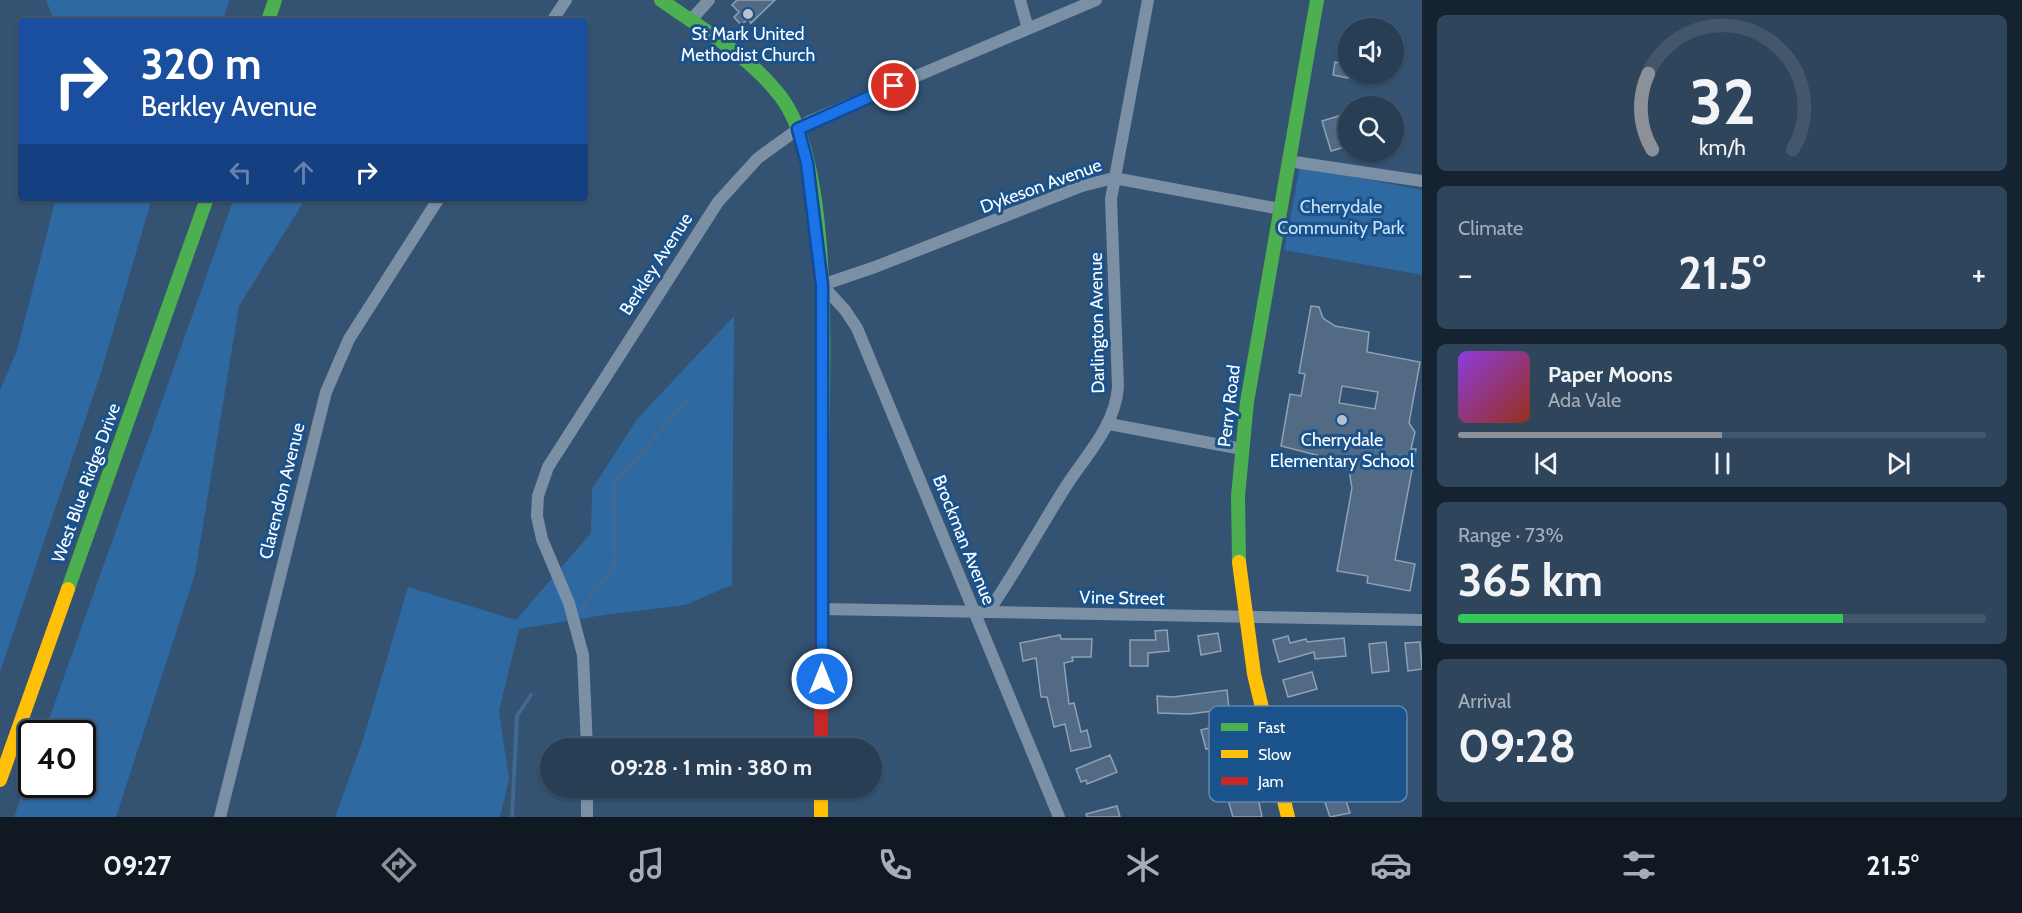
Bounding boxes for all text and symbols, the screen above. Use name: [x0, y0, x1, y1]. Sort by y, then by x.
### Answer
marker: St Mark United Methodist Church: [741, 7, 755, 21]
map controls: [1338, 18, 1404, 162]
button: sound: [1338, 18, 1404, 84]
place label: St Mark United Methodist Church: [681, 23, 815, 66]
text: 320 m: [141, 38, 261, 90]
icon: right: [42, 42, 120, 120]
pin: [868, 60, 919, 111]
text: 32: [1689, 64, 1755, 140]
icon: arrive: [877, 69, 910, 102]
text: Berkley Avenue: [141, 90, 317, 123]
button: search: [1338, 96, 1404, 162]
text: km/h: [1699, 134, 1745, 160]
street label: Dykeson Avenue: [977, 154, 1105, 218]
icon: left: [224, 156, 257, 189]
icon: ahead: [287, 156, 320, 189]
icon: right: [350, 156, 383, 189]
park label: Cherrydale Community Park: [1277, 196, 1406, 239]
street label: Berkley Avenue: [615, 209, 697, 319]
text: Climate: [1458, 216, 1523, 240]
text: 21.5°: [1678, 246, 1766, 300]
street label: Darlington Avenue: [1085, 252, 1109, 394]
text: −: [1458, 254, 1473, 294]
text: +: [1971, 254, 1986, 294]
text: Paper Moons: [1548, 361, 1672, 388]
street label: Perry Road: [1213, 364, 1245, 448]
text: Ada Vale: [1548, 388, 1621, 412]
street label: West Blue Ridge Drive: [47, 400, 125, 566]
marker: Cherrydale Elementary School: [1335, 413, 1349, 427]
street label: Clarendon Avenue: [254, 421, 310, 561]
place label: Cherrydale Elementary School: [1270, 429, 1415, 472]
icon: previous: [1530, 447, 1563, 480]
icon: pause: [1706, 447, 1739, 480]
icon: next: [1882, 447, 1915, 480]
street label: Brockman Avenue: [928, 472, 1000, 608]
text: Range · 73%: [1458, 523, 1564, 547]
text: 365 km: [1458, 553, 1603, 607]
street label: Vine Street: [1079, 586, 1165, 610]
position arrow: [790, 647, 854, 711]
text: Arrival: [1458, 689, 1511, 713]
legend: [1209, 706, 1407, 802]
text: Fast: [1258, 718, 1286, 737]
text: 09:28: [1458, 719, 1576, 773]
speed limit sign: 40: [18, 720, 96, 798]
text: Slow: [1258, 745, 1292, 764]
text: 09:28 · 1 min · 380 m: [610, 754, 812, 781]
text: Jam: [1257, 772, 1284, 791]
icon: directions: [378, 844, 420, 886]
icon: music: [626, 844, 668, 886]
icon: phone: [874, 844, 916, 886]
icon: climate: [1122, 844, 1164, 886]
icon: car: [1370, 844, 1412, 886]
icon: filters: [1618, 844, 1660, 886]
text: 09:27: [103, 849, 171, 882]
text: 21.5°: [1866, 849, 1919, 882]

